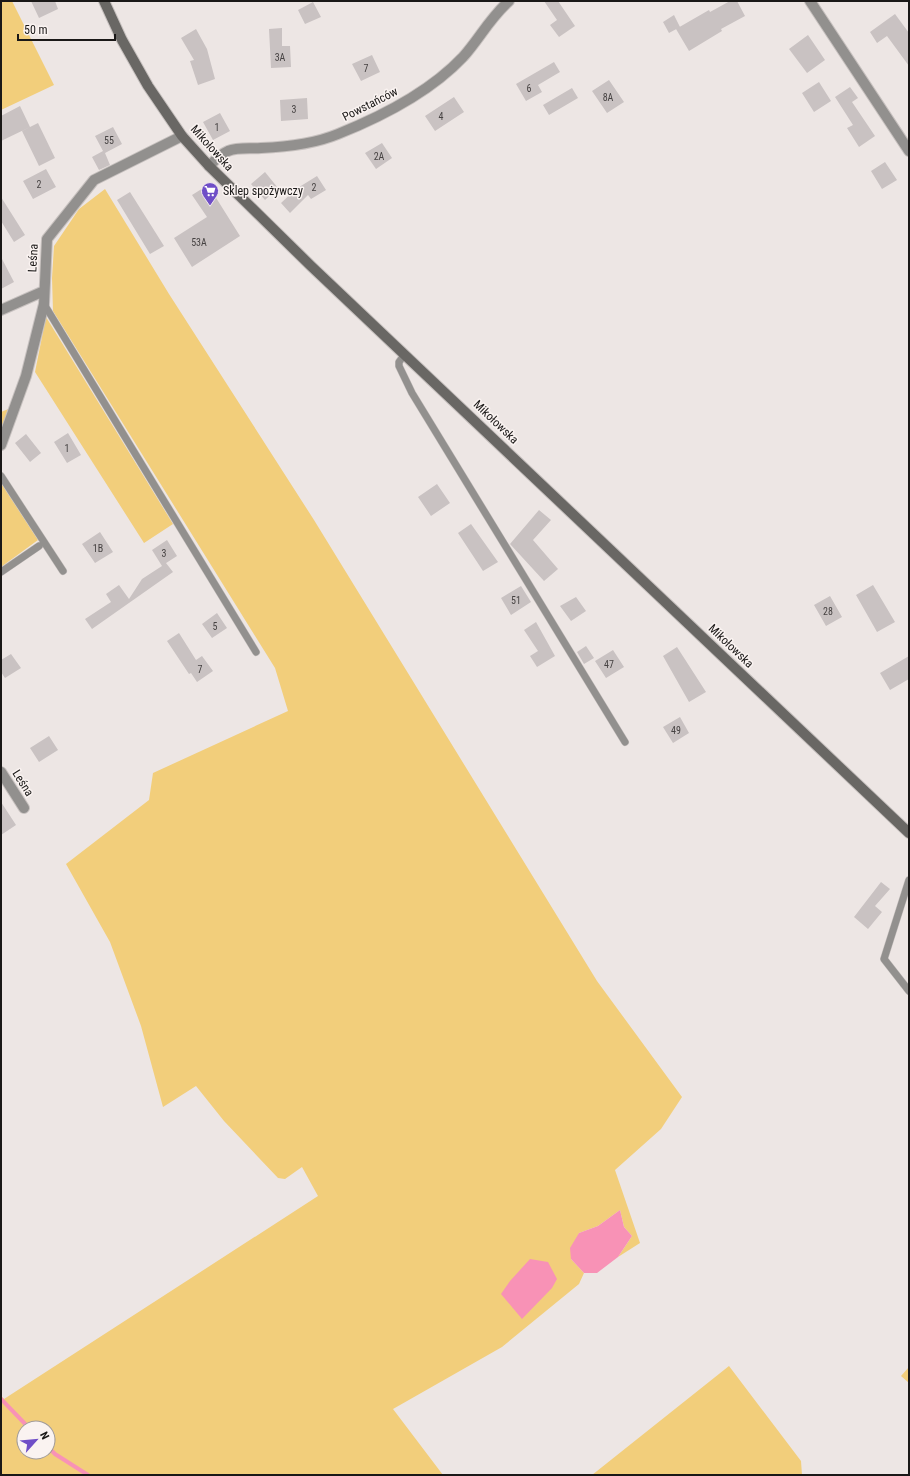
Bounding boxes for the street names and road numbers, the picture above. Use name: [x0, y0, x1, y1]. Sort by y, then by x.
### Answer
street label: Powstańców: [340, 84, 400, 124]
street label: Mikołowska: [188, 122, 236, 174]
street label: Leśna: [25, 243, 41, 273]
street label: Mikołowska: [471, 397, 521, 447]
street label: Mikołowska: [706, 621, 756, 671]
street label: Leśna: [10, 767, 37, 799]

